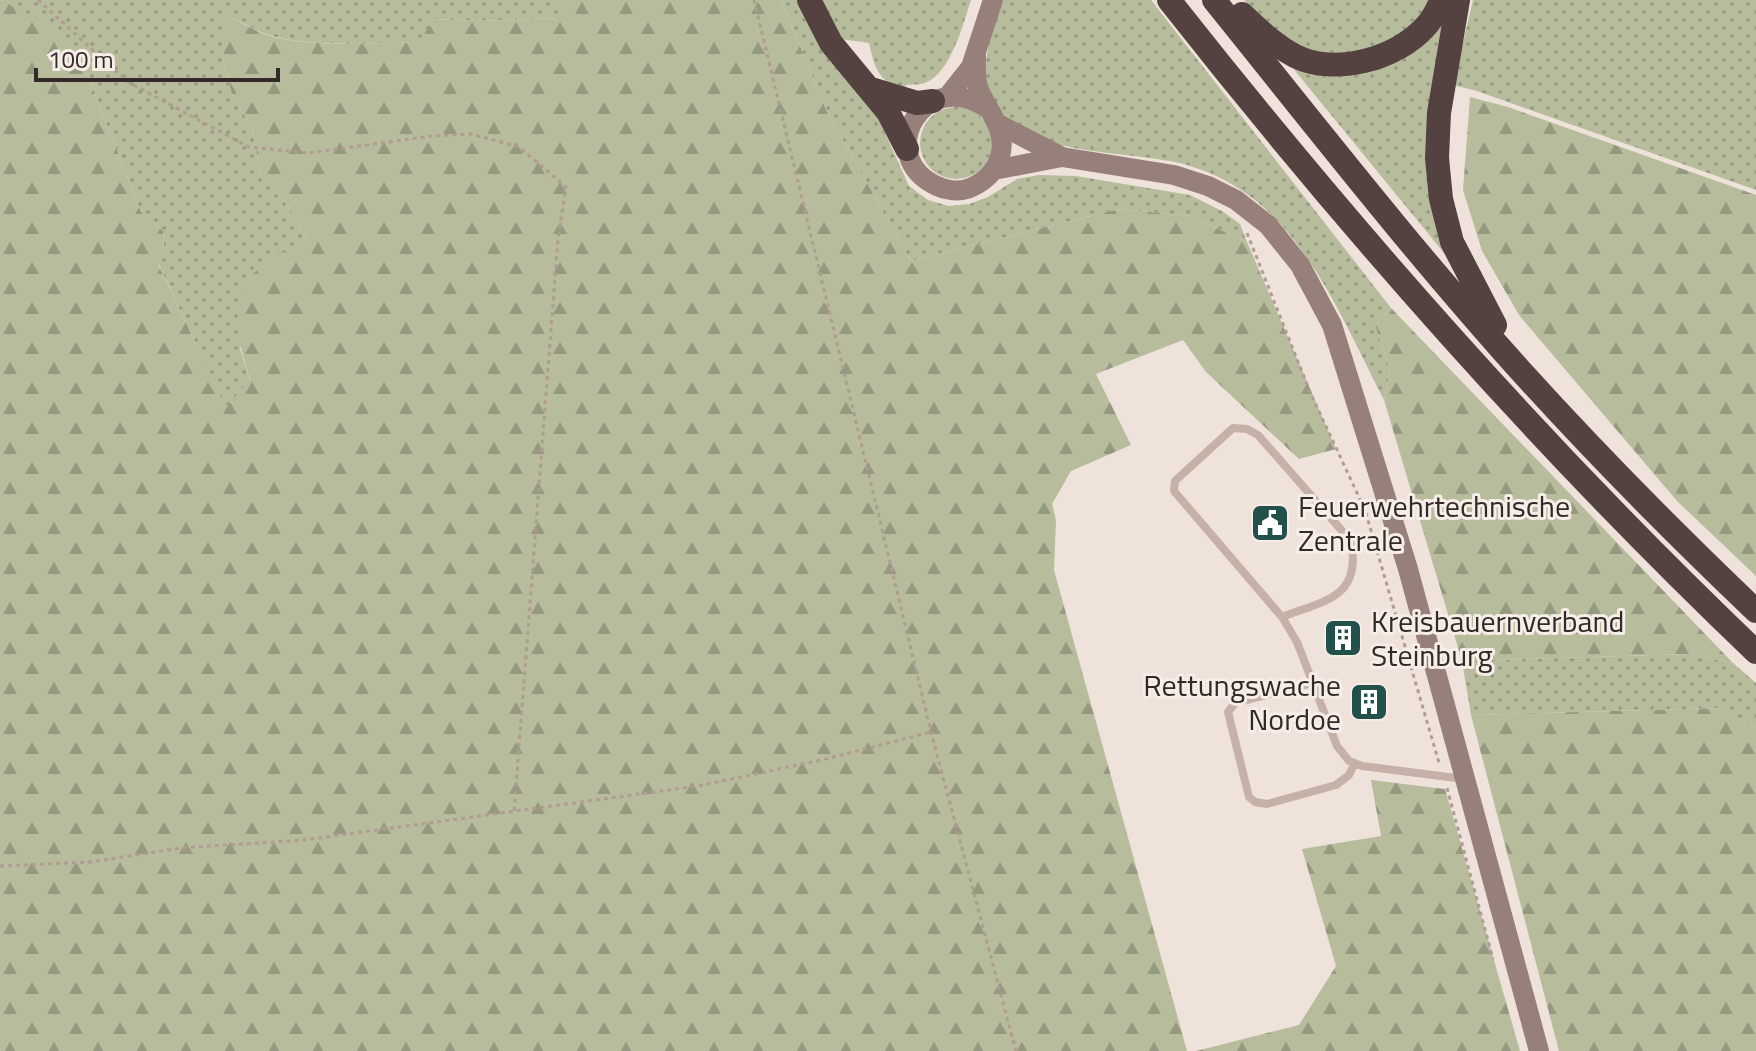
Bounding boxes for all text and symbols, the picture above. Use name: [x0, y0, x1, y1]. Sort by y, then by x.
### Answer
scale bar: [36, 32, 278, 82]
text: 100 m: [48, 41, 114, 77]
place label: Feuerwehrtechnische Zentrale: [1298, 483, 1570, 563]
public building icon: Feuerwehrtechnische Zentrale: [1249, 502, 1291, 544]
place label: Kreisbauernverband Steinburg: [1371, 598, 1624, 678]
building icon: Kreisbauernverband Steinburg: [1322, 617, 1364, 659]
place label: Rettungswache Nordoe: [1143, 662, 1341, 742]
building icon: Rettungswache Nordoe: [1348, 681, 1390, 723]

